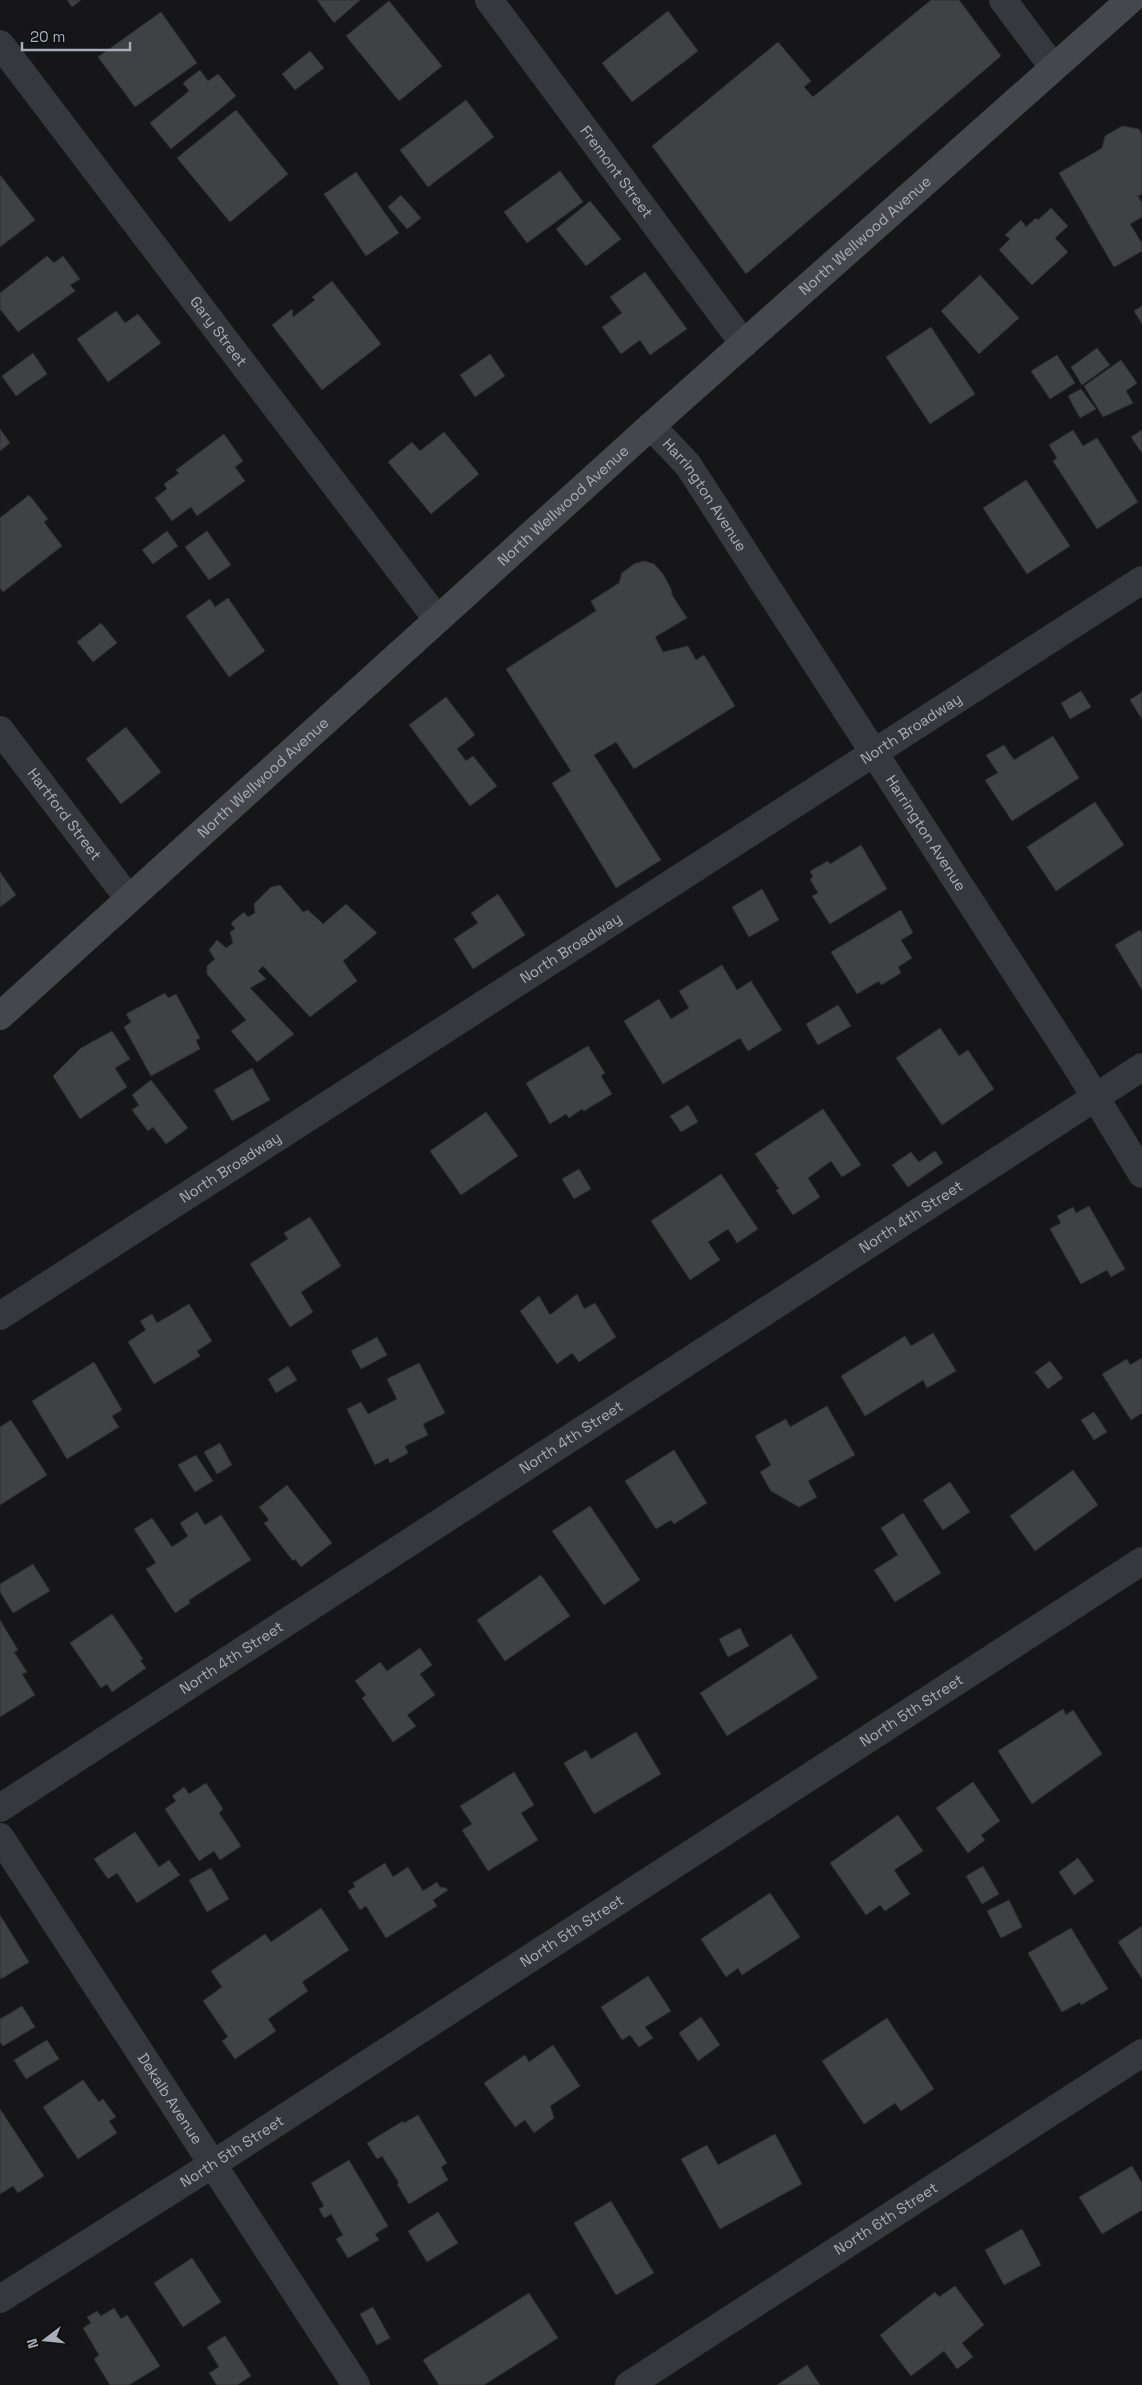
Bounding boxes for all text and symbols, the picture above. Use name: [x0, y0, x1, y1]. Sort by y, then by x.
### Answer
scale bar: [22, 20, 130, 52]
text: 20 m: [30, 27, 65, 46]
street label: Fremont Street: [576, 122, 657, 222]
street label: North Wellwood Avenue: [795, 171, 935, 299]
street label: Gary Street: [186, 292, 252, 370]
street label: Harrington Avenue: [659, 434, 751, 555]
street label: North Wellwood Avenue: [493, 441, 633, 570]
street label: North Broadway: [857, 689, 965, 768]
street label: North Wellwood Avenue: [193, 713, 332, 842]
street label: Hartford Street: [23, 764, 106, 864]
street label: Harrington Avenue: [882, 771, 971, 894]
street label: North Broadway: [516, 908, 625, 987]
street label: North Broadway: [176, 1127, 284, 1207]
street label: North 4th Street: [855, 1176, 966, 1257]
street label: North 4th Street: [515, 1396, 627, 1478]
street label: North 4th Street: [176, 1617, 287, 1698]
street label: North 5th Street: [856, 1670, 967, 1751]
street label: North 5th Street: [516, 1890, 627, 1971]
street label: Dekalb Avenue: [134, 2049, 207, 2148]
street label: North 5th Street: [176, 2111, 287, 2191]
street label: North 6th Street: [830, 2178, 941, 2259]
north arrow: [20, 2315, 70, 2365]
text: N: [23, 2337, 42, 2351]

